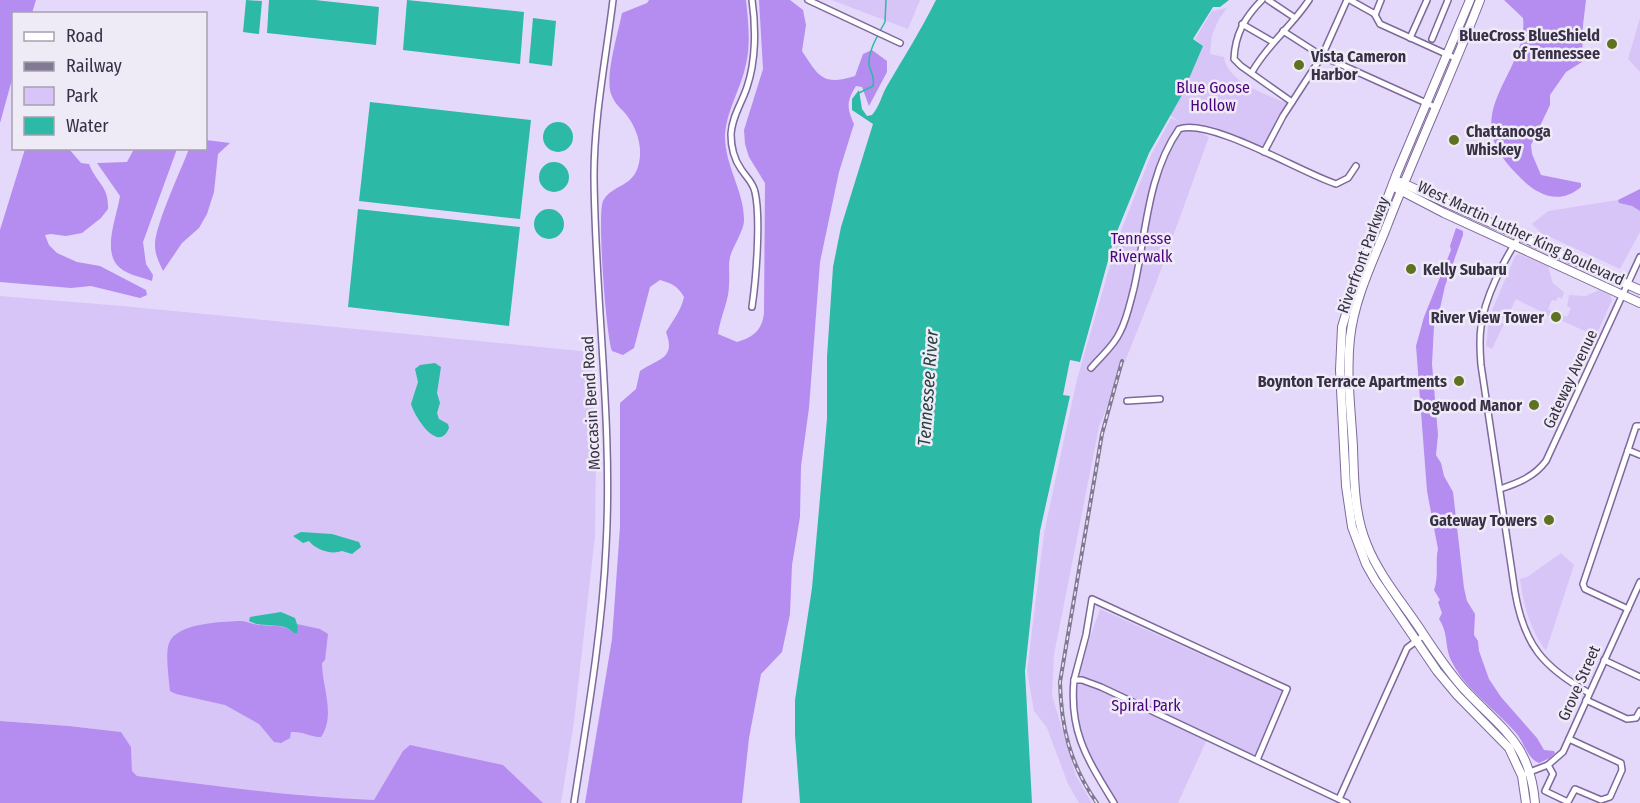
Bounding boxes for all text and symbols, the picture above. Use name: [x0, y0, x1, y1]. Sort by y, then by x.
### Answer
legend: [12, 12, 207, 150]
text: Road: [66, 25, 103, 47]
place label: BlueCross BlueShield of Tennessee: [1459, 26, 1600, 63]
marker: BlueCross BlueShield of Tennessee: [1605, 37, 1619, 51]
place label: Vista Cameron Harbor: [1310, 47, 1406, 84]
text: Railway: [66, 55, 122, 77]
marker: Vista Cameron Harbor: [1292, 58, 1306, 72]
park label: Blue Goose Hollow: [1176, 78, 1250, 115]
text: Park: [66, 85, 99, 107]
text: Water: [66, 115, 109, 137]
place label: Chattanooga Whiskey: [1466, 122, 1551, 159]
marker: Chattanooga Whiskey: [1447, 133, 1461, 147]
street label: West Martin Luther King Boulevard: [1415, 177, 1627, 289]
street label: Riverfront Parkway: [1333, 193, 1393, 316]
park label: Tennesse Riverwalk: [1110, 229, 1173, 266]
place label: Kelly Subaru: [1423, 260, 1507, 279]
marker: Kelly Subaru: [1404, 262, 1418, 276]
place label: River View Tower: [1431, 308, 1544, 327]
marker: River View Tower: [1549, 310, 1563, 324]
street label: Gateway Avenue: [1539, 327, 1601, 431]
water label: Tennessee River: [913, 328, 943, 447]
street label: Moccasin Bend Road: [578, 335, 604, 471]
place label: Boynton Terrace Apartments: [1258, 372, 1447, 391]
marker: Boynton Terrace Apartments: [1452, 374, 1466, 388]
place label: Dogwood Manor: [1414, 396, 1522, 415]
marker: Dogwood Manor: [1527, 398, 1541, 412]
place label: Gateway Towers: [1429, 511, 1537, 530]
marker: Gateway Towers: [1542, 513, 1556, 527]
street label: Grove Street: [1554, 642, 1604, 724]
park label: Spiral Park: [1111, 696, 1181, 715]

